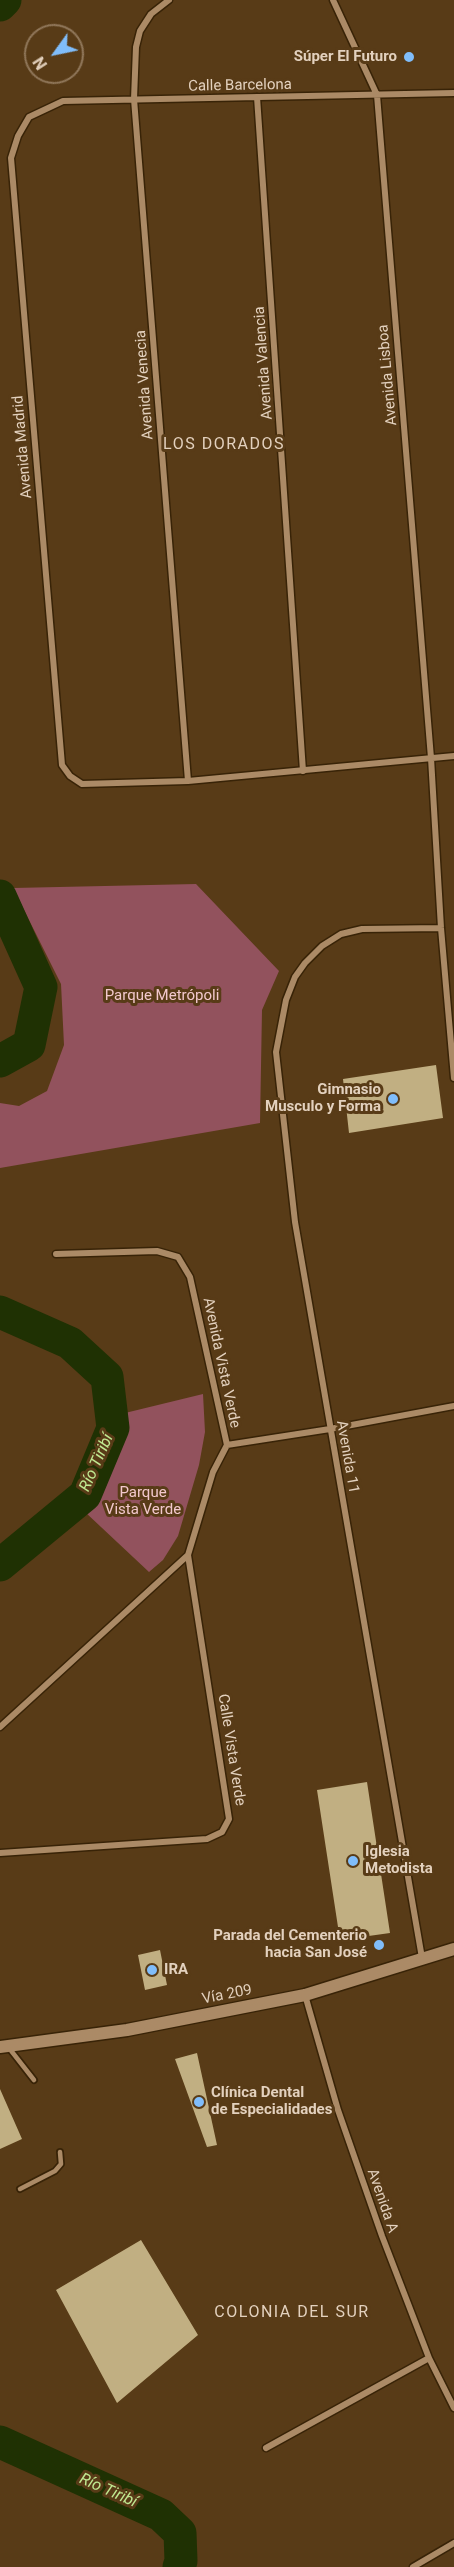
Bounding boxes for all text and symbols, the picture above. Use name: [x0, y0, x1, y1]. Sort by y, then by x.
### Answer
north arrow: [24, 24, 84, 84]
place label: Súper El Futuro: [294, 48, 397, 66]
marker: Súper El Futuro: [402, 50, 416, 64]
text: N: [29, 53, 51, 73]
street label: Calle Barcelona: [188, 76, 292, 96]
street label: Avenida Valencia: [251, 306, 277, 420]
street label: Avenida Lisboa: [375, 324, 401, 426]
street label: Avenida Venecia: [132, 330, 158, 440]
street label: Avenida Madrid: [10, 395, 36, 499]
district label: LOS DORADOS: [163, 435, 285, 455]
park label: Parque Metrópoli: [105, 987, 219, 1005]
place label: Gimnasio Musculo y Forma: [265, 1081, 381, 1116]
marker: Gimnasio Musculo y Forma: [386, 1092, 400, 1106]
street label: Avenida Vista Verde: [198, 1296, 244, 1430]
street label: Avenida 11: [332, 1419, 362, 1495]
water label: Río Tiribí: [76, 1431, 118, 1495]
park label: Parque Vista Verde: [105, 1484, 181, 1519]
street label: Calle Vista Verde: [213, 1693, 249, 1807]
place label: Iglesia Metodista: [365, 1843, 433, 1878]
marker: Iglesia Metodista: [346, 1854, 360, 1868]
place label: Parada del Cementerio hacia San José: [213, 1927, 367, 1962]
marker: Parada del Cementerio hacia San José: [372, 1938, 386, 1952]
place label: IRA: [164, 1961, 188, 1979]
marker: IRA: [145, 1963, 159, 1977]
street label: Vía 209: [201, 1981, 253, 2009]
place label: Clínica Dental de Especialidades: [211, 2084, 332, 2119]
marker: Clínica Dental de Especialidades: [192, 2095, 206, 2109]
street label: Avenida A: [363, 2167, 401, 2235]
district label: COLONIA DEL SUR: [214, 2303, 370, 2323]
water label: Río Tiribí: [76, 2470, 140, 2512]

